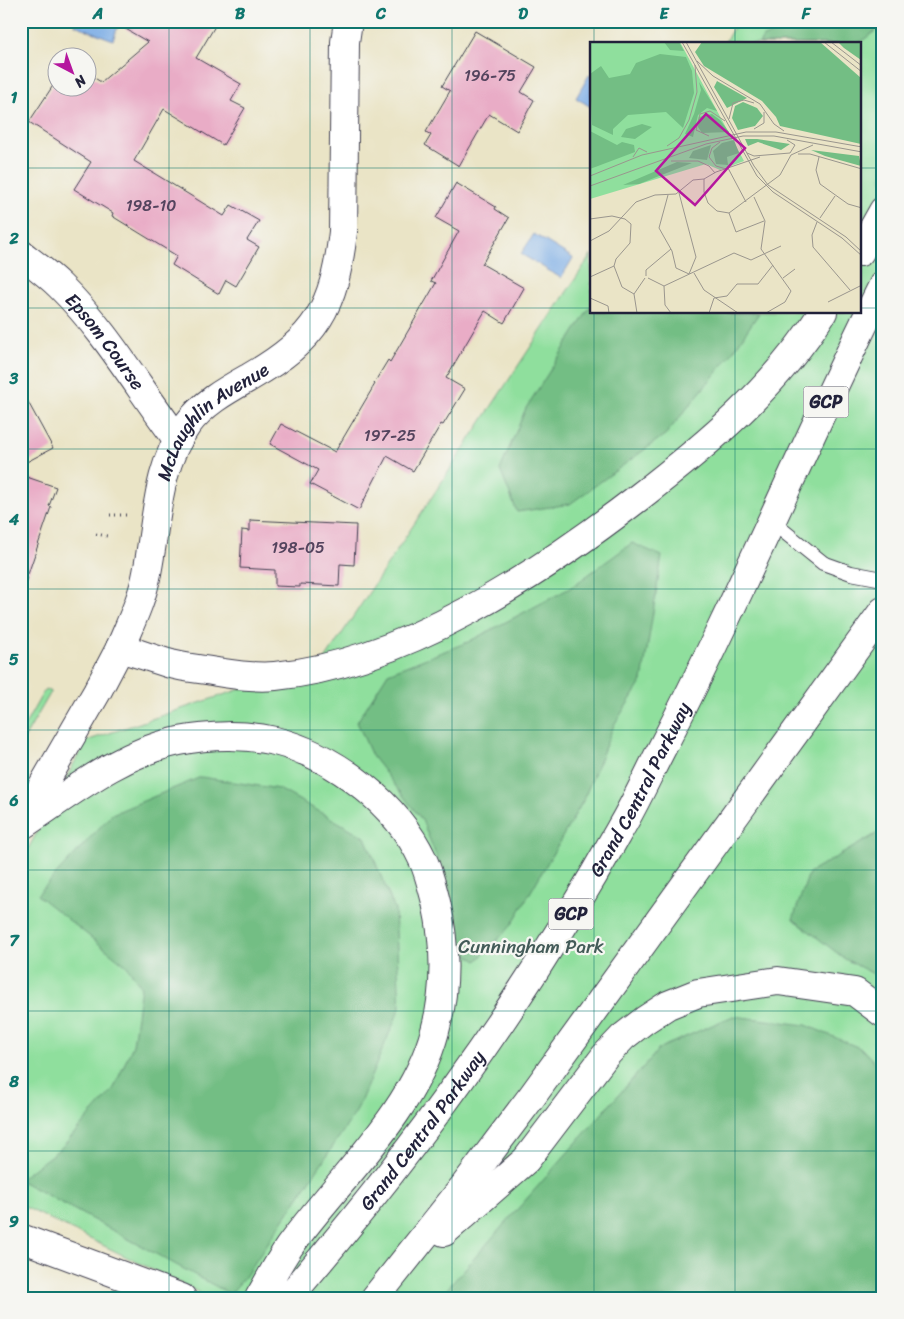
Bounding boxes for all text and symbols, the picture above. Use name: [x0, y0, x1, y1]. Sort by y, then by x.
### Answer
text: A: [92, 0, 103, 28]
text: B: [235, 0, 246, 28]
text: C: [375, 0, 387, 28]
text: D: [518, 0, 528, 28]
text: E: [660, 0, 670, 28]
text: F: [801, 0, 812, 28]
inset map: [590, 42, 862, 314]
north arrow: [48, 48, 98, 98]
house number: 196-75: [464, 61, 516, 90]
text: N: [68, 68, 93, 94]
text: 1: [11, 83, 18, 112]
house number: 198-10: [126, 191, 176, 220]
text: 2: [8, 224, 19, 253]
street label: Epsom Course: [57, 284, 154, 397]
street label: McLaughlin Avenue: [147, 353, 275, 485]
text: 3: [9, 364, 19, 393]
road number: GCP: [804, 387, 848, 418]
house number: 197-25: [364, 421, 416, 450]
text: 4: [8, 505, 19, 534]
house number: 198-05: [271, 533, 325, 562]
text: 5: [9, 645, 19, 674]
street label: Grand Central Parkway: [580, 696, 700, 883]
text: 6: [8, 786, 19, 815]
road number: GCP: [548, 899, 594, 930]
text: 7: [9, 926, 20, 955]
park label: Cunningham Park: [458, 930, 604, 963]
street label: Grand Central Parkway: [351, 1043, 494, 1218]
text: 8: [8, 1067, 19, 1096]
text: 9: [9, 1207, 19, 1236]

